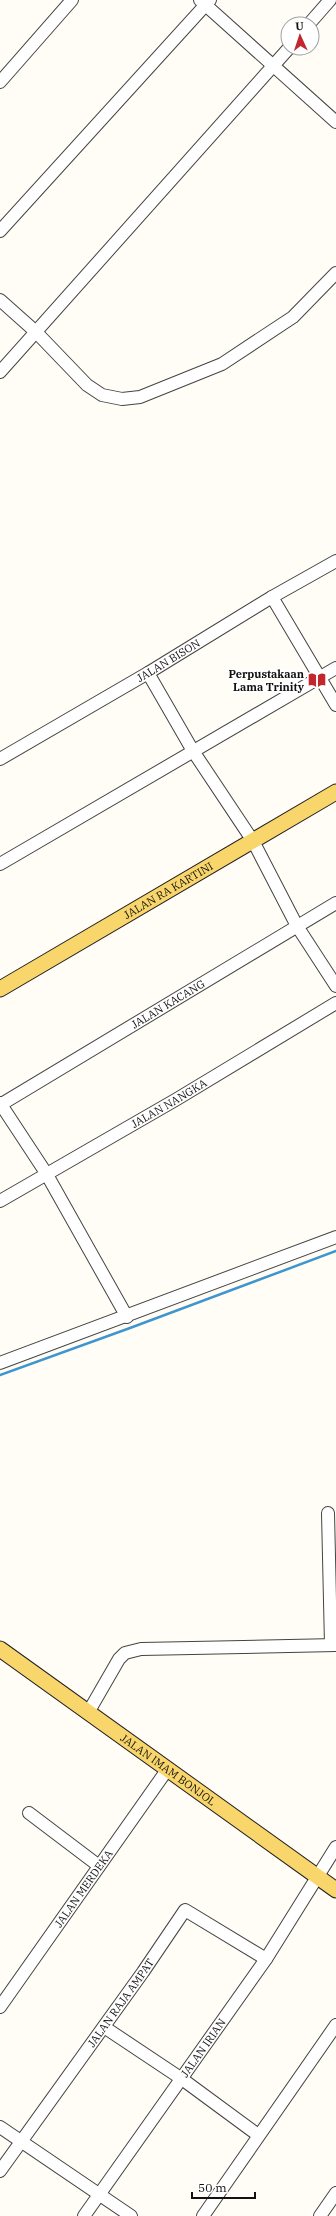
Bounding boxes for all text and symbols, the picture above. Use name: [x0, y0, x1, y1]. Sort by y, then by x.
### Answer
north arrow: [280, 16, 320, 56]
text: U: [295, 19, 305, 33]
street label: JALAN BISON: [134, 636, 203, 685]
place label: Perpustakaan Lama Trinity: [228, 667, 305, 694]
library icon: Perpustakaan Lama Trinity: [307, 670, 327, 690]
street label: JALAN RA KARTINI: [121, 859, 216, 922]
street label: JALAN KACANG: [128, 976, 208, 1032]
street label: JALAN NANGKA: [128, 1075, 210, 1131]
street label: JALAN IMAM BONJOL: [118, 1731, 219, 1809]
street label: JALAN MERDEKA: [51, 1847, 116, 1930]
street label: JALAN RAJA AMPAT: [84, 1956, 157, 2050]
street label: JALAN IRIAN: [177, 2015, 229, 2080]
scale bar: [192, 2174, 255, 2200]
text: 50 m: [198, 2180, 227, 2195]

